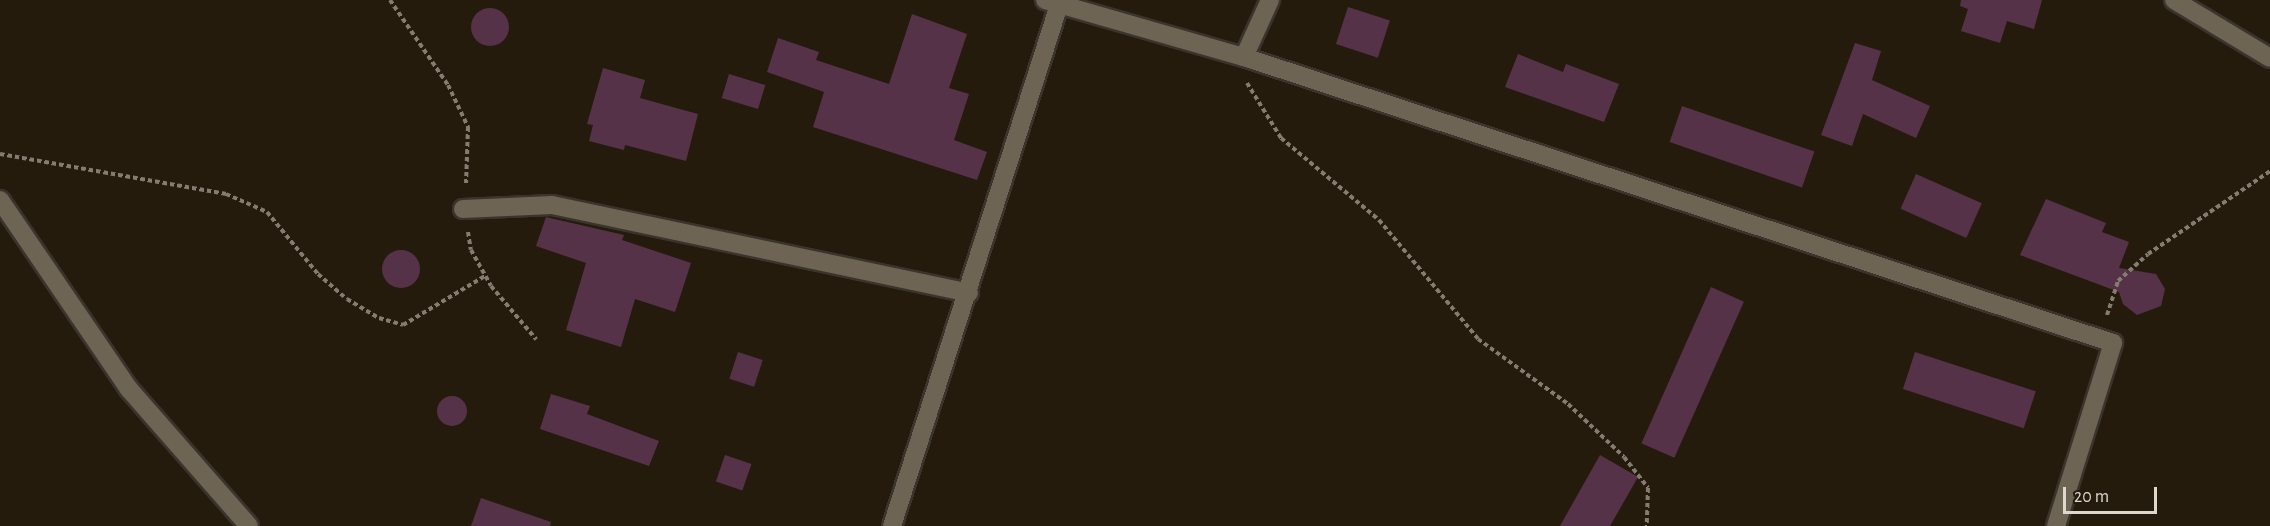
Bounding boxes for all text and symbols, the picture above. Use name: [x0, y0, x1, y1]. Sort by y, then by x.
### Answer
scale bar: [2066, 475, 2160, 513]
text: 20 m: [2074, 488, 2109, 506]

